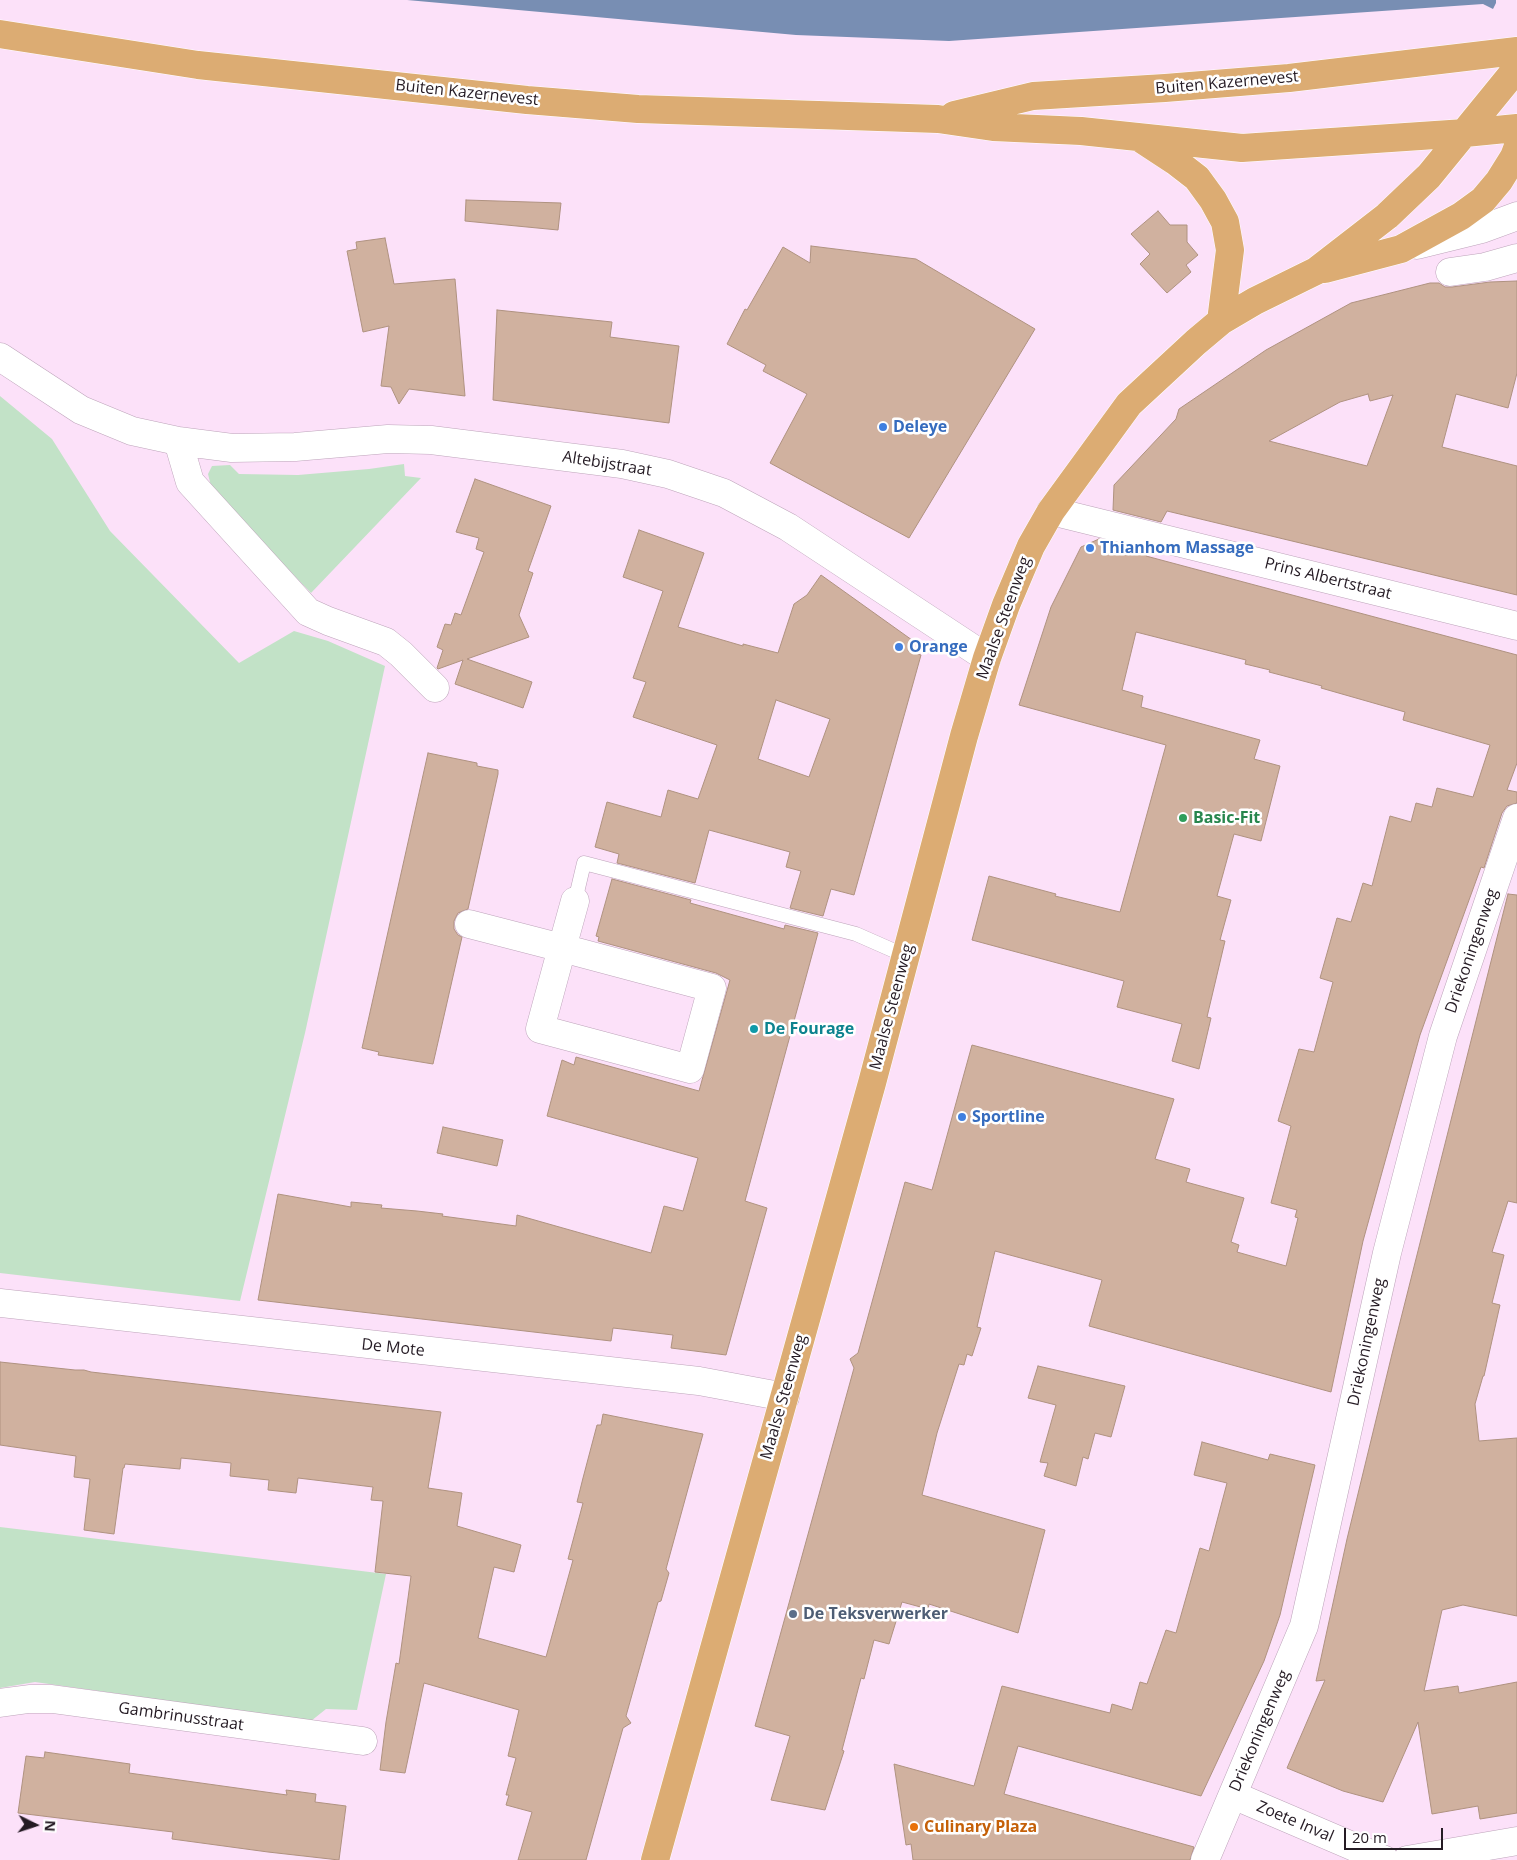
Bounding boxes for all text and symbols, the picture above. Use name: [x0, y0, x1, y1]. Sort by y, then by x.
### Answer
street label: Buiten Kazernevest: [1155, 67, 1299, 99]
street label: Buiten Kazernevest: [395, 76, 539, 110]
place label: Deleye: [893, 417, 947, 437]
marker: Deleye: [877, 421, 889, 433]
street label: Altebijstraat: [561, 447, 653, 481]
place label: Thianhom Massage: [1100, 538, 1254, 558]
marker: Thianhom Massage: [1084, 542, 1096, 554]
street label: Maalse Steenweg: [973, 554, 1035, 682]
street label: Prins Albertstraat: [1262, 554, 1394, 604]
place label: Orange: [909, 637, 968, 657]
marker: Orange: [893, 641, 905, 653]
place label: Basic-Fit: [1193, 808, 1260, 828]
marker: Basic-Fit: [1177, 812, 1189, 824]
street label: Driekoningenweg: [1442, 886, 1502, 1016]
street label: Maalse Steenweg: [866, 942, 918, 1072]
place label: De Fourage: [764, 1019, 854, 1039]
marker: De Fourage: [748, 1023, 760, 1035]
place label: Sportline: [972, 1107, 1045, 1127]
marker: Sportline: [956, 1111, 968, 1123]
street label: Driekoningenweg: [1344, 1276, 1390, 1408]
street label: Maalse Steenweg: [757, 1332, 811, 1462]
street label: De Mote: [360, 1335, 426, 1361]
place label: De Teksverwerker: [803, 1604, 948, 1624]
marker: De Teksverwerker: [787, 1608, 799, 1620]
street label: Driekoningenweg: [1226, 1667, 1294, 1795]
street label: Gambrinusstraat: [117, 1699, 245, 1735]
street label: Zoete Inval: [1254, 1797, 1336, 1847]
north arrow: [10, 1800, 60, 1850]
place label: Culinary Plaza: [924, 1817, 1037, 1837]
scale bar: [1347, 1818, 1446, 1850]
text: N: [41, 1820, 60, 1832]
marker: Culinary Plaza: [908, 1821, 920, 1833]
text: 20 m: [1352, 1827, 1387, 1847]

